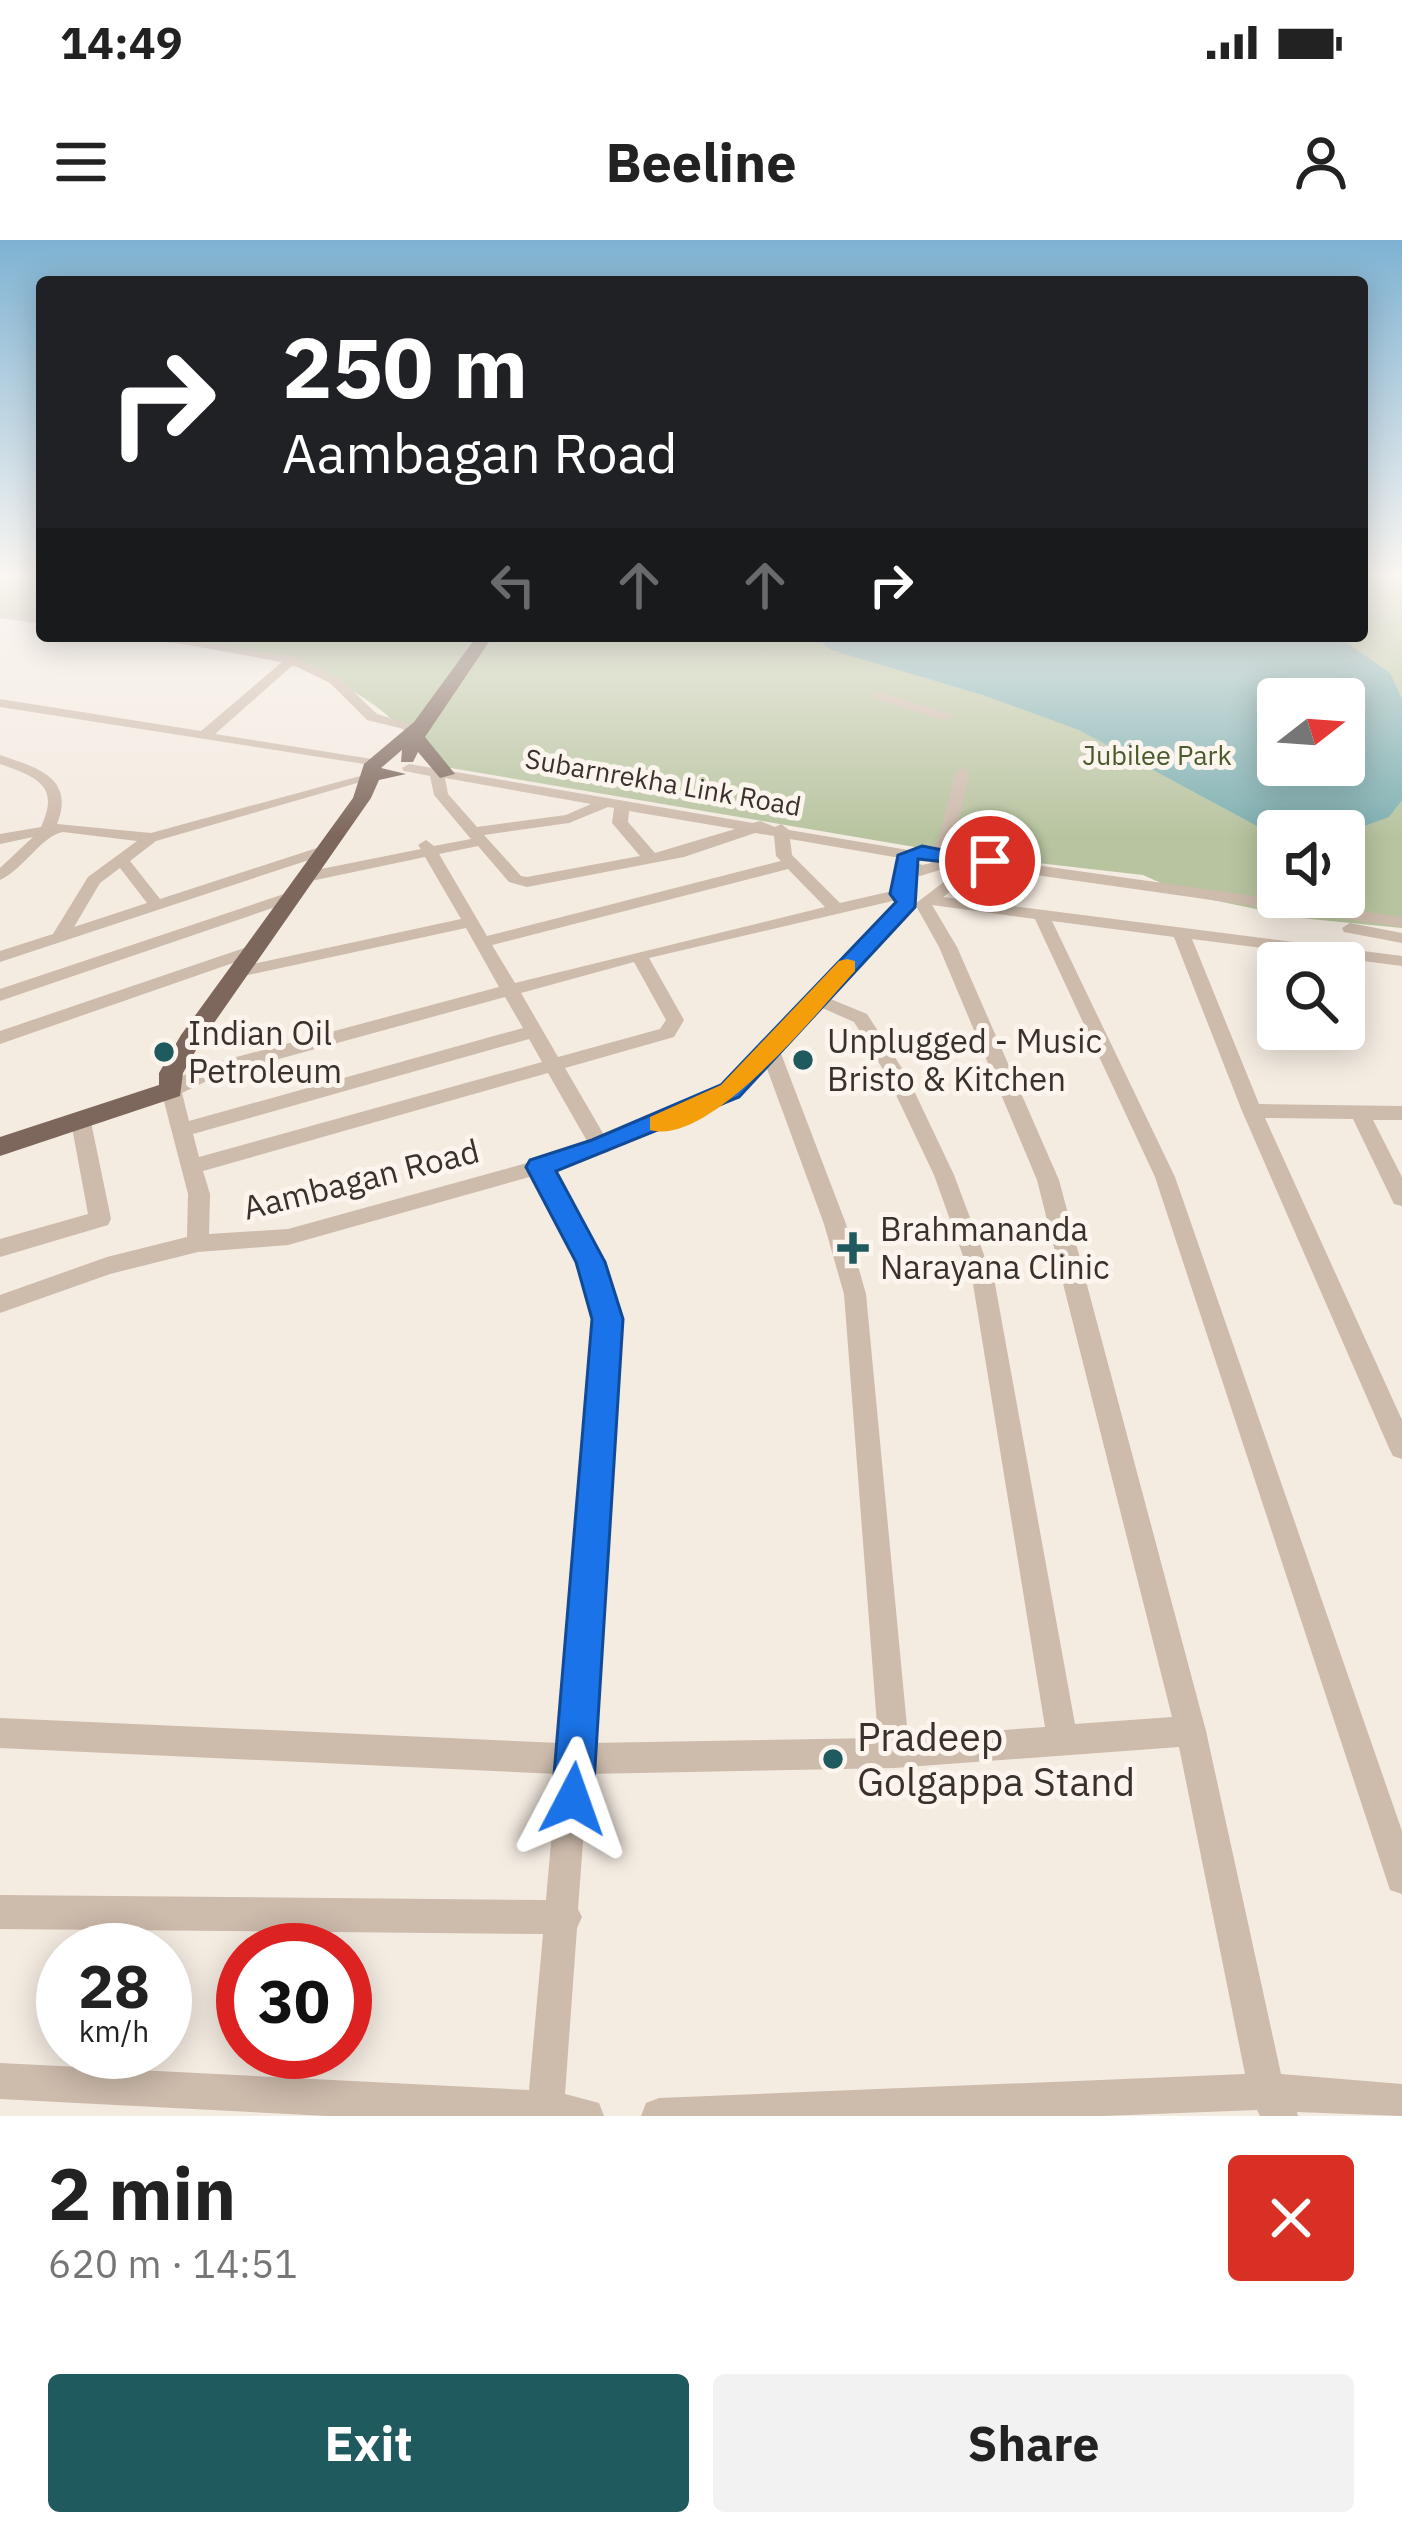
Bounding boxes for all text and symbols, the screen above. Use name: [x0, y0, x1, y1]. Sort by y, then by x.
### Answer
text: 14:49: [60, 13, 183, 71]
text: Beeline: [605, 127, 797, 197]
icon: menu: [48, 129, 114, 195]
icon: person: [1288, 129, 1354, 195]
text: 250 m: [282, 312, 528, 421]
icon: right: [84, 324, 240, 480]
text: Aambagan Road: [282, 418, 678, 488]
icon: left: [480, 552, 546, 618]
icon: ahead: [606, 552, 672, 618]
icon: ahead: [732, 552, 798, 618]
icon: right: [858, 552, 924, 618]
north arrow: [1257, 678, 1365, 786]
map controls: [1257, 678, 1365, 1050]
park label: Jubilee Park: [1082, 737, 1232, 772]
street label: Subarnrekha Link Road: [523, 740, 804, 823]
pin: [939, 810, 1041, 912]
button: sound: [1257, 810, 1365, 918]
icon: arrive: [957, 828, 1023, 894]
button: search: [1257, 942, 1365, 1050]
place label: Indian Oil Petroleum: [188, 1011, 342, 1092]
place label: Unplugged - Music Bristo & Kitchen: [827, 1019, 1102, 1100]
marker: Indian Oil Petroleum: [151, 1039, 177, 1065]
marker: Unplugged - Music Bristo & Kitchen: [790, 1047, 816, 1073]
street label: Aambagan Road: [238, 1128, 483, 1229]
place label: Brahmananda Narayana Clinic: [880, 1207, 1109, 1288]
marker: Brahmananda Narayana Clinic: [837, 1232, 869, 1264]
place label: Pradeep Golgappa Stand: [857, 1711, 1135, 1807]
position arrow: [510, 1736, 636, 1862]
marker: Pradeep Golgappa Stand: [820, 1746, 846, 1772]
speed limit sign: 30: [216, 1923, 372, 2079]
text: 28: [78, 1946, 150, 2025]
text: km/h: [79, 2011, 149, 2050]
text: 2 min: [48, 2146, 236, 2240]
button: close: [1228, 2155, 1354, 2281]
text: 620 m · 14:51: [48, 2238, 298, 2289]
button: Exit: [48, 2374, 689, 2512]
button: Share: [713, 2374, 1354, 2512]

